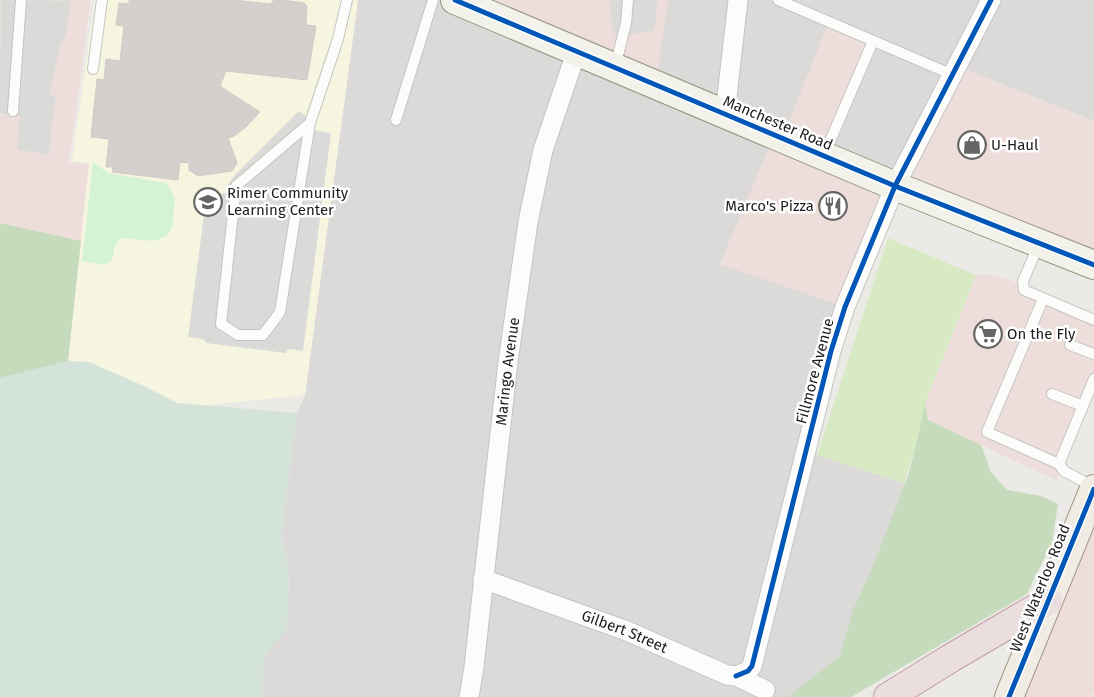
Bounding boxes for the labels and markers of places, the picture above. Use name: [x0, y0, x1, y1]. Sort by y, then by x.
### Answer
shop icon: U-Haul: [957, 130, 987, 160]
place label: U-Haul: [991, 136, 1039, 154]
place label: Rimer Community Learning Center: [227, 184, 349, 219]
school or university icon: Rimer Community Learning Center: [193, 187, 223, 217]
restaurant icon: Marco's Pizza: [818, 191, 848, 221]
place label: Marco's Pizza: [725, 197, 814, 215]
supermarket icon: On the Fly: [973, 319, 1003, 349]
place label: On the Fly: [1007, 325, 1076, 343]

